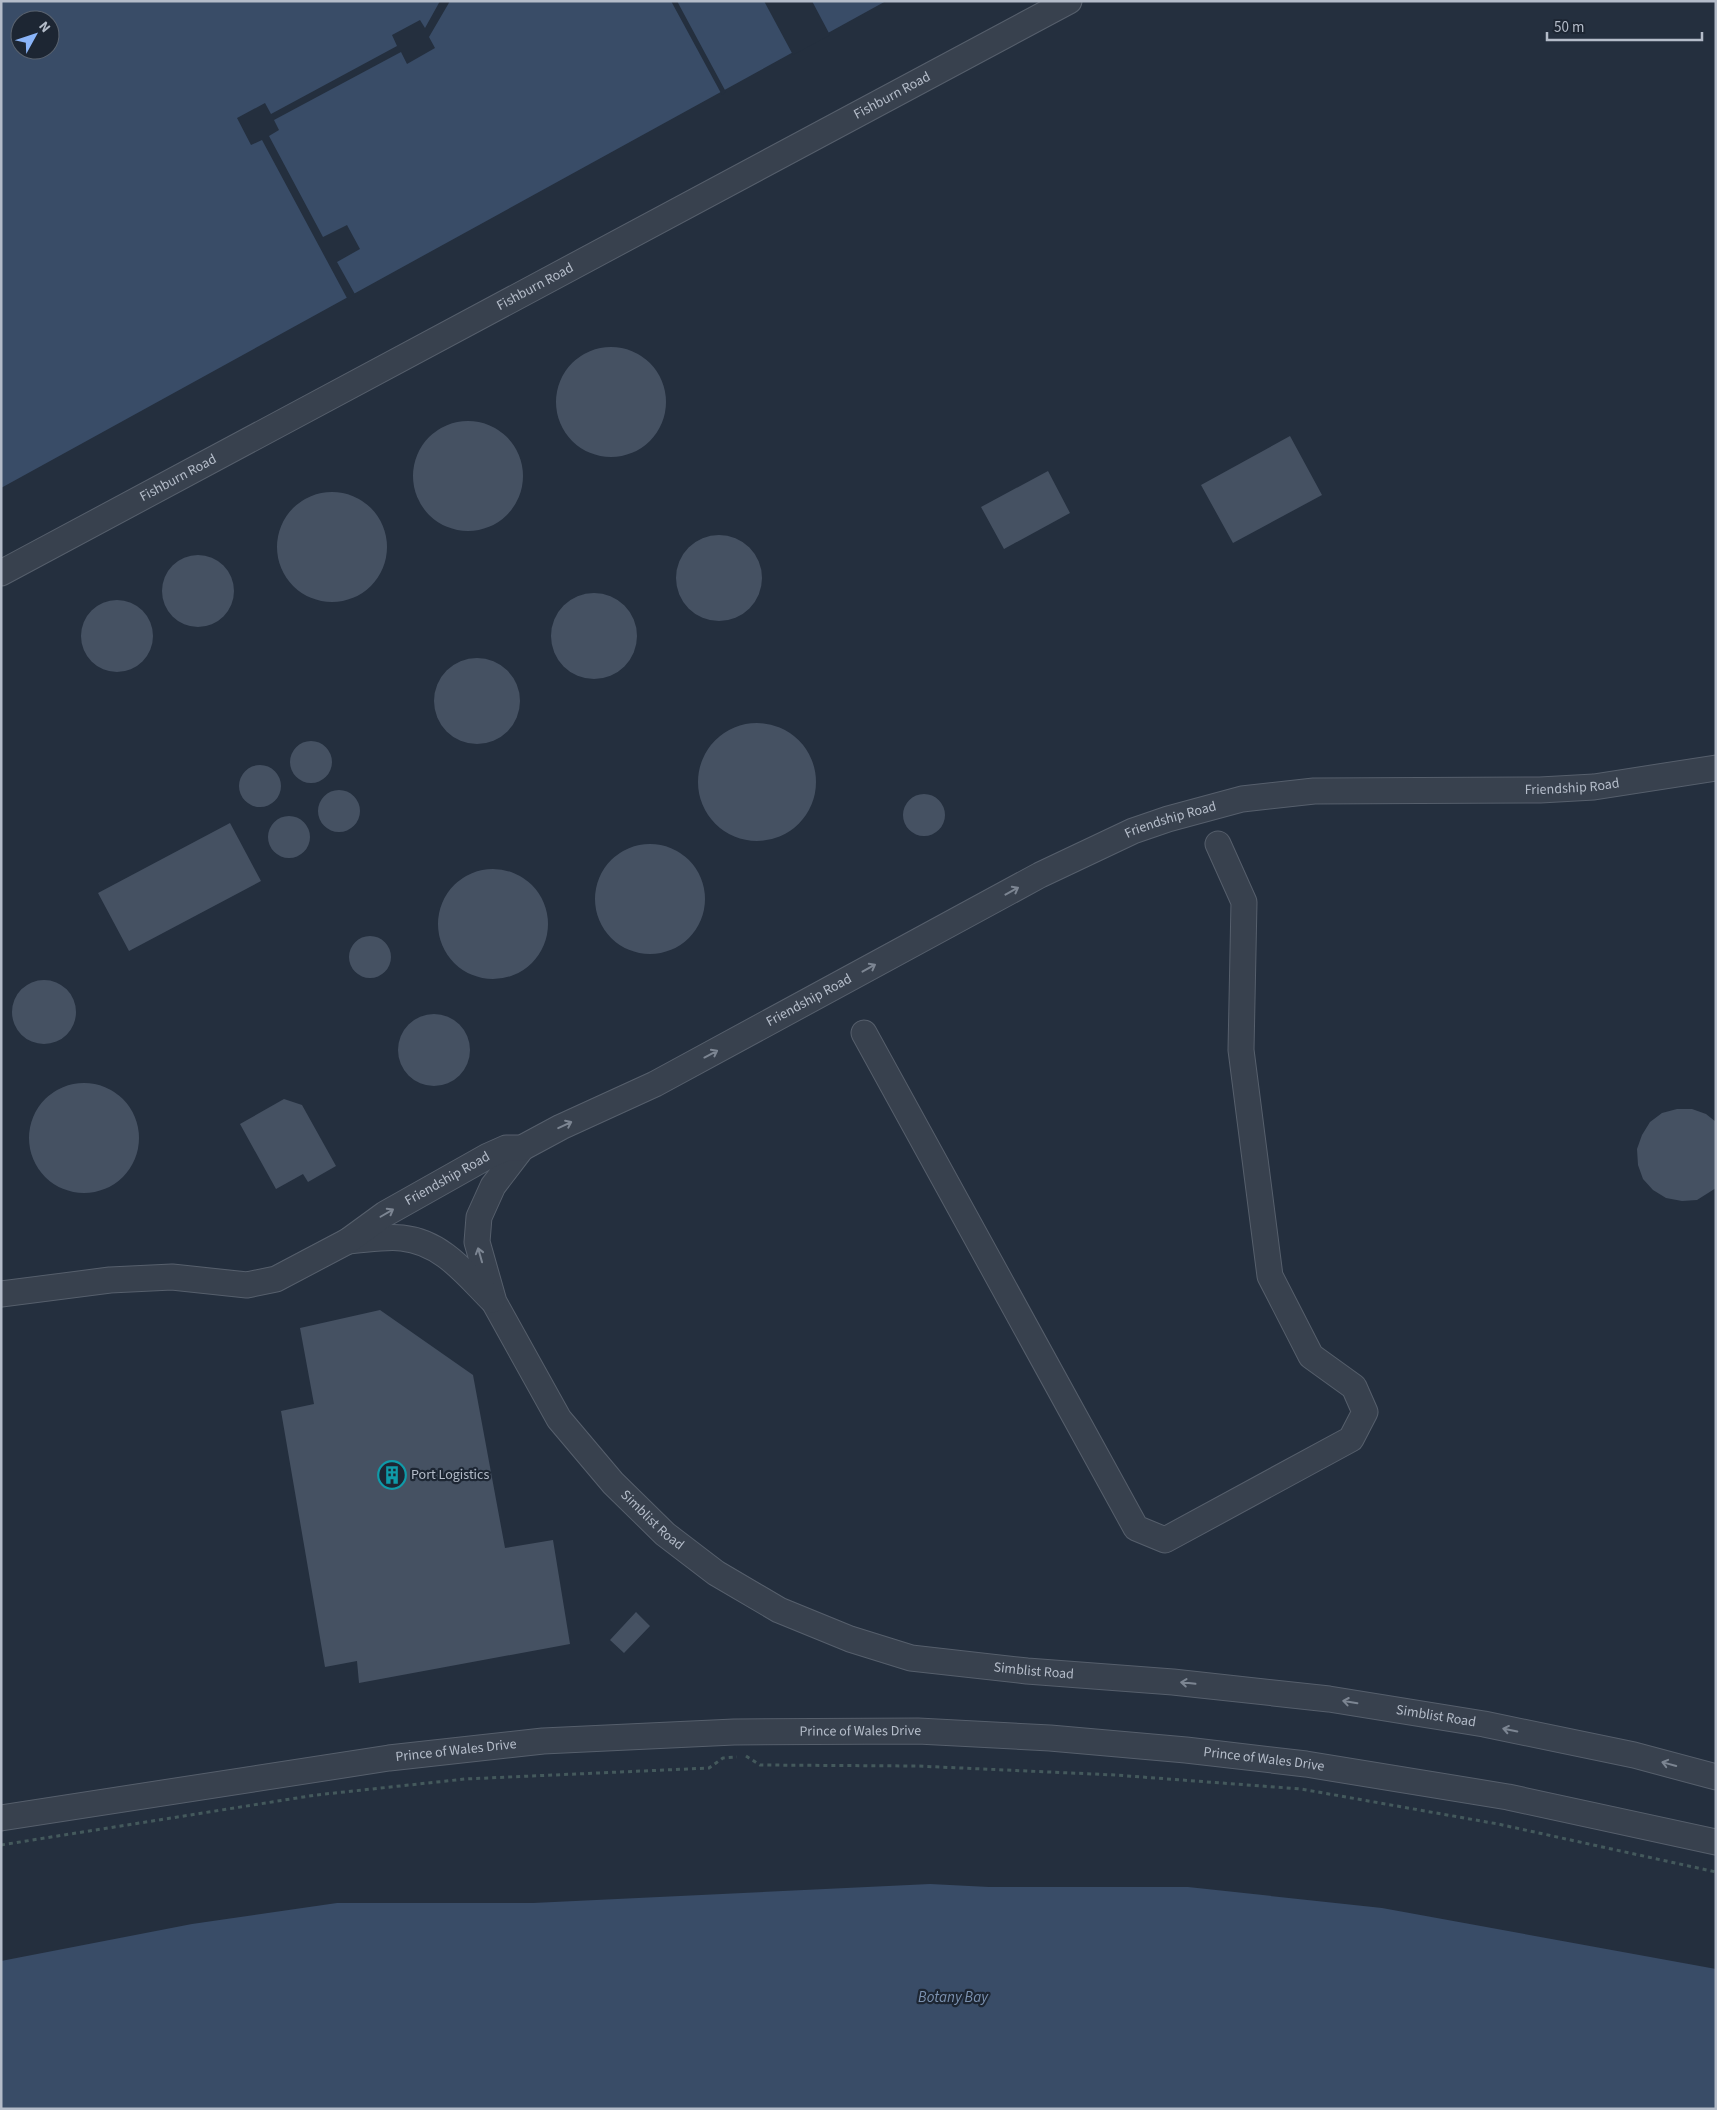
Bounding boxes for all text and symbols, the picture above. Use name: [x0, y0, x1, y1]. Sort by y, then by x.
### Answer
north arrow: [10, 10, 60, 60]
scale bar: [1547, 10, 1702, 42]
text: N: [34, 17, 55, 37]
text: 50 m: [1554, 17, 1584, 38]
street label: Fishburn Road: [850, 67, 934, 124]
street label: Fishburn Road: [493, 258, 577, 316]
street label: Fishburn Road: [136, 449, 220, 507]
street label: Friendship Road: [1525, 773, 1621, 800]
street label: Friendship Road: [1121, 796, 1219, 844]
one-way arrow: [1004, 885, 1018, 895]
one-way arrow: [861, 963, 876, 972]
street label: Friendship Road: [762, 969, 855, 1032]
one-way arrow: [703, 1049, 718, 1059]
one-way arrow: [557, 1120, 572, 1129]
street label: Friendship Road: [401, 1147, 494, 1211]
one-way arrow: [380, 1207, 394, 1217]
one-way arrow: [475, 1248, 485, 1264]
building icon: Port Logistics: [377, 1460, 407, 1490]
place label: Port Logistics: [411, 1465, 489, 1485]
street label: Simblist Road: [616, 1486, 688, 1555]
street label: Simblist Road: [993, 1657, 1075, 1685]
one-way arrow: [1181, 1678, 1197, 1688]
one-way arrow: [1342, 1697, 1358, 1707]
street label: Simblist Road: [1395, 1700, 1477, 1733]
street label: Prince of Wales Drive: [799, 1721, 921, 1742]
one-way arrow: [1502, 1724, 1518, 1734]
street label: Prince of Wales Drive: [394, 1734, 518, 1767]
street label: Prince of Wales Drive: [1202, 1742, 1326, 1777]
one-way arrow: [1661, 1759, 1677, 1769]
water label: Botany Bay: [918, 1987, 989, 2008]

